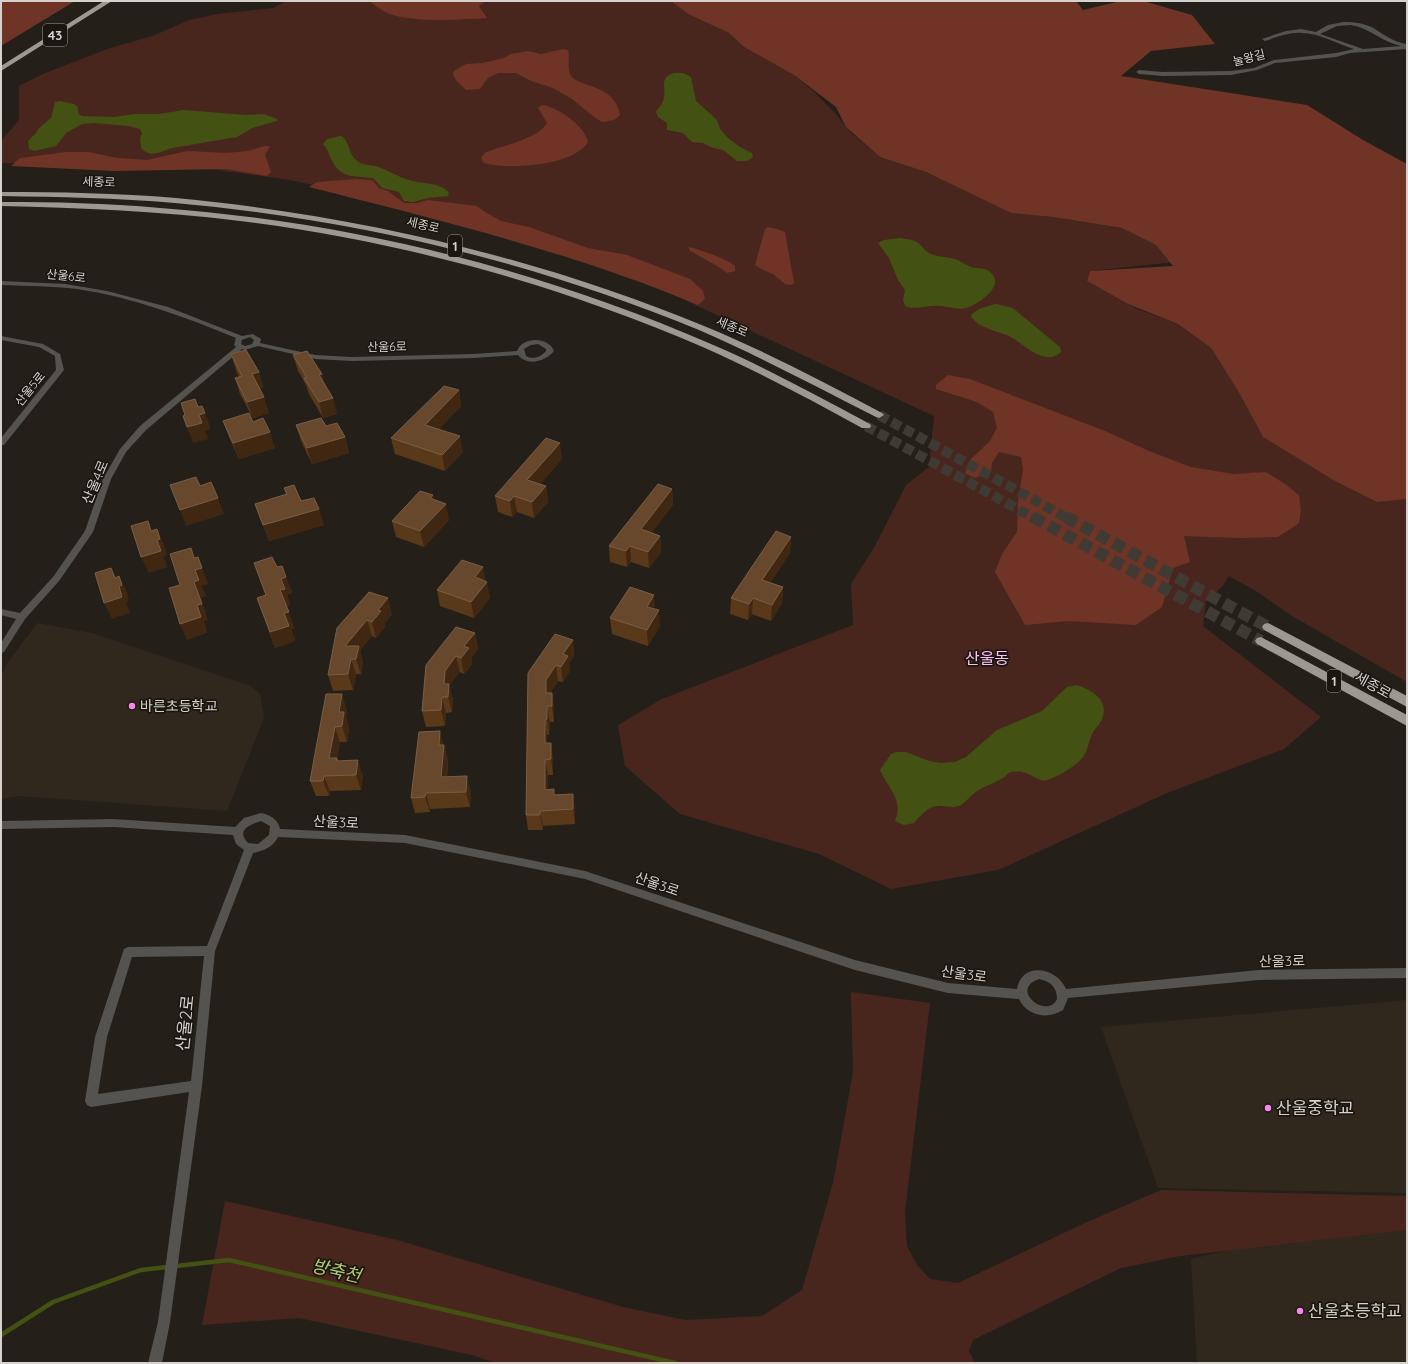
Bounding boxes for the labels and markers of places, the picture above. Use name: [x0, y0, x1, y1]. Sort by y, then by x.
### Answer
place label: 바른초등학교: [140, 697, 217, 715]
marker: 바른초등학교: [127, 701, 137, 711]
place label: 산울중학교: [1276, 1097, 1354, 1118]
marker: 산울중학교: [1263, 1103, 1273, 1113]
place label: 산울초등학교: [1308, 1300, 1402, 1321]
marker: 산울초등학교: [1295, 1306, 1305, 1316]

